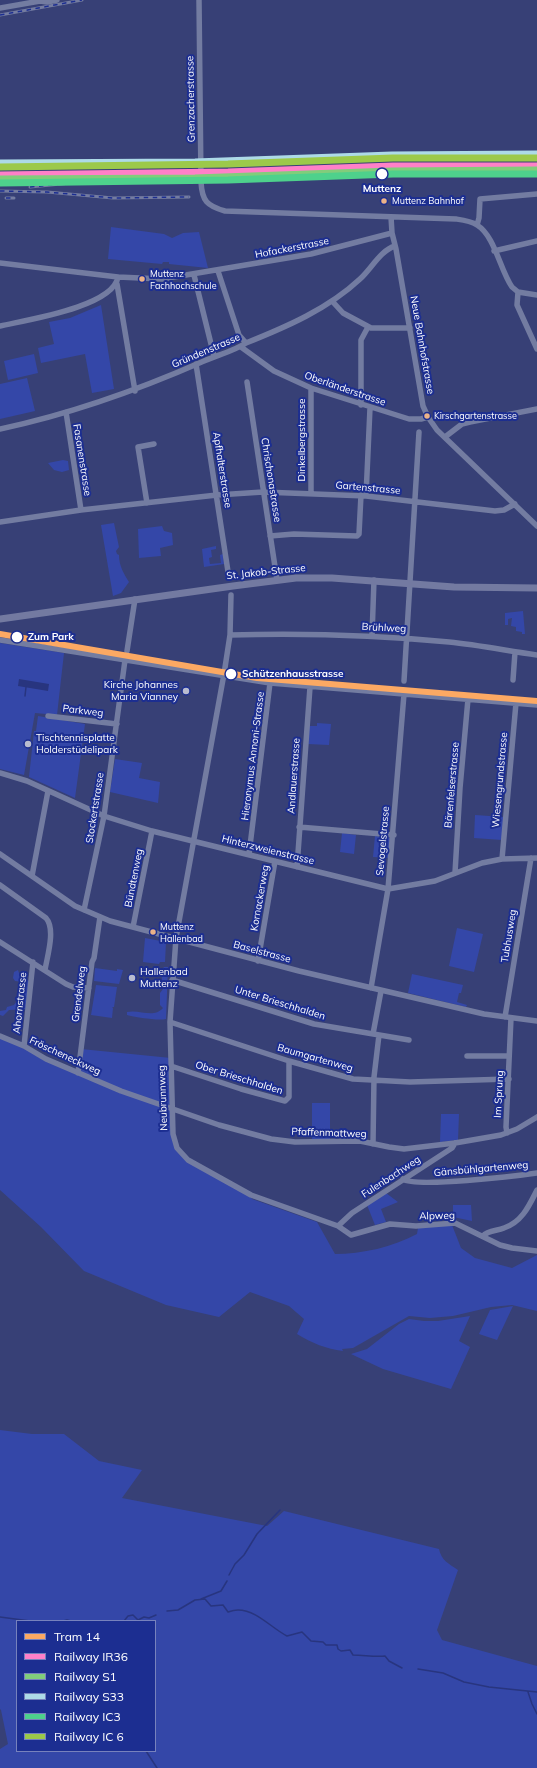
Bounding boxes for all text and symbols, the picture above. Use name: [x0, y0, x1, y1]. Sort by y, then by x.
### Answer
street label: Grenzacherstrasse: [184, 56, 198, 142]
marker: Muttenz: [375, 167, 389, 181]
place label: Muttenz: [363, 183, 401, 195]
marker: Muttenz Bahnhof: [379, 196, 389, 206]
place label: Muttenz Bahnhof: [392, 196, 464, 206]
street label: Hofackerstrasse: [254, 235, 330, 261]
place label: Muttenz Fachhochschule: [150, 269, 217, 290]
marker: Muttenz Fachhochschule: [137, 274, 147, 284]
street label: Neue Bahnhofstrasse: [407, 295, 437, 395]
street label: Gründenstrasse: [170, 331, 242, 371]
street label: Oberländerstrasse: [303, 369, 387, 409]
street label: Dinkelbergstrasse: [296, 399, 308, 481]
marker: Kirschgartenstrasse: [422, 411, 432, 421]
place label: Kirschgartenstrasse: [434, 411, 517, 421]
street label: Fasanenstrasse: [70, 423, 94, 497]
street label: Apfhalterstrasse: [210, 431, 234, 509]
street label: Chrischonastrasse: [258, 437, 284, 523]
street label: Gartenstrasse: [335, 479, 401, 497]
street label: St. Jakob-Strasse: [226, 562, 306, 582]
street label: Brühlweg: [361, 621, 407, 635]
marker: Zum Park: [10, 630, 24, 644]
place label: Zum Park: [28, 631, 74, 643]
marker: Schützenhausstrasse: [224, 667, 238, 681]
place label: Schützenhausstrasse: [242, 668, 343, 680]
place label: Kirche Johannes Maria Vianney: [104, 679, 178, 702]
marker: Kirche Johannes Maria Vianney: [181, 686, 191, 696]
street label: Hieronymus Annoni-Strasse: [239, 691, 267, 821]
street label: Parkweg: [62, 703, 104, 719]
place label: Tischtennisplatte Holderstüdelipark: [36, 732, 118, 756]
street label: Wiesengrundstrasse: [490, 732, 510, 828]
street label: Andlauerstrasse: [285, 738, 303, 814]
marker: Tischtennisplatte Holderstüdelipark: [23, 739, 33, 749]
street label: Bärenfelserstrasse: [442, 742, 462, 828]
street label: Stockertstrasse: [83, 772, 107, 844]
street label: Sevogelstrasse: [374, 806, 392, 876]
street label: Hinterzweienstrasse: [221, 833, 315, 867]
street label: Bündtenweg: [122, 848, 146, 908]
street label: Kornackerweg: [248, 864, 272, 932]
street label: Tubhusweg: [499, 909, 519, 963]
place label: Muttenz Hallenbad: [160, 922, 203, 943]
marker: Muttenz Hallenbad: [148, 927, 158, 937]
street label: Baselstrasse: [232, 939, 292, 965]
street label: Grendelweg: [70, 965, 88, 1023]
place label: Hallenbad Muttenz: [140, 966, 188, 990]
street label: Ahornstrasse: [11, 972, 29, 1034]
marker: Hallenbad Muttenz: [127, 973, 137, 983]
street label: Unter Brieschhalden: [233, 984, 327, 1022]
street label: Fröscheneckweg: [27, 1034, 103, 1078]
street label: Baumgartenweg: [276, 1041, 354, 1075]
street label: Ober Brieschhalden: [194, 1059, 284, 1097]
street label: Neubrunnweg: [156, 1065, 170, 1131]
street label: Im Sprung: [492, 1070, 506, 1118]
street label: Pfaffenmattweg: [291, 1126, 367, 1140]
street label: Fulenbachweg: [359, 1154, 423, 1200]
street label: Gänsbühlgartenweg: [433, 1159, 529, 1179]
street label: Alpweg: [419, 1210, 455, 1222]
legend: [16, 1620, 156, 1752]
text: Tram 14: [54, 1629, 100, 1644]
text: Railway IR36: [54, 1649, 128, 1664]
text: Railway S1: [54, 1669, 117, 1684]
text: Railway S33: [54, 1689, 124, 1704]
text: Railway IC3: [54, 1709, 121, 1724]
text: Railway IC 6: [54, 1729, 124, 1744]

